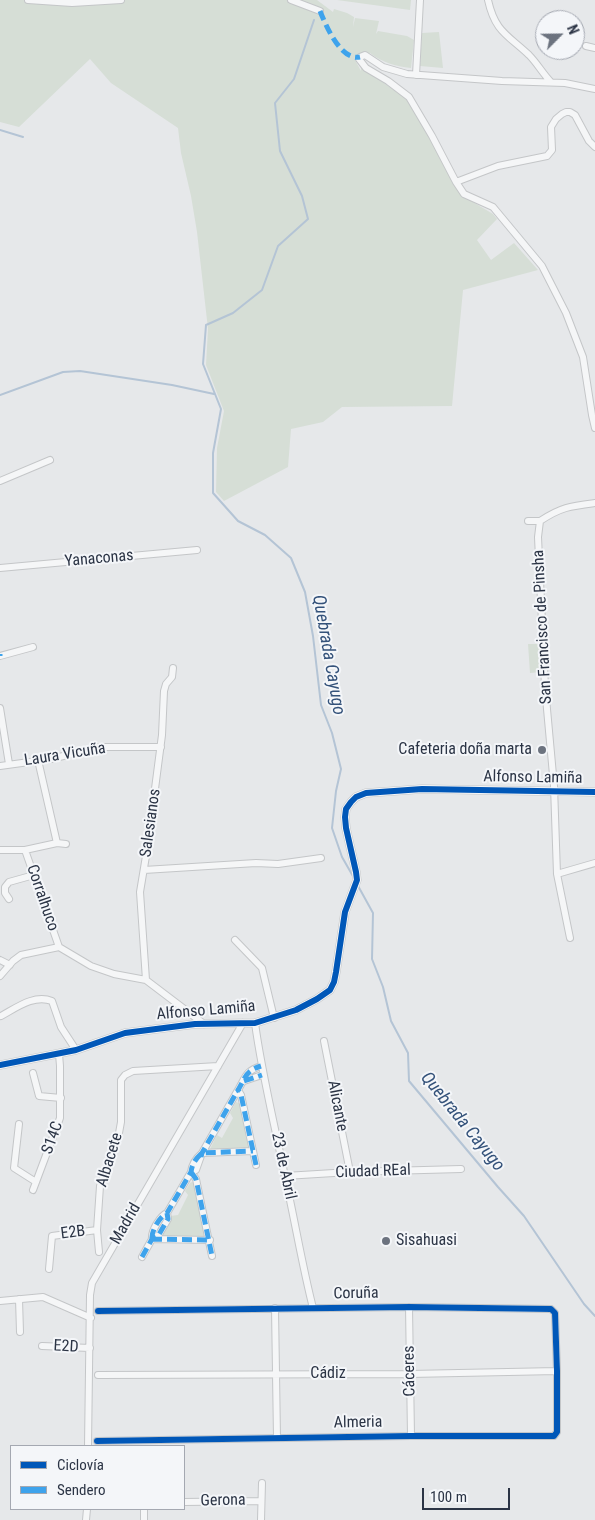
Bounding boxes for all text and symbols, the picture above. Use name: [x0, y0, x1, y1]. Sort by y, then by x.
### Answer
north arrow: [535, 10, 585, 60]
text: N: [564, 22, 582, 37]
street label: Yanaconas: [64, 546, 134, 572]
street label: San Francisco de Pinsha: [529, 549, 557, 705]
water label: Quebrada Cayugo: [307, 593, 349, 717]
street label: Laura Vicuña: [23, 739, 107, 771]
place label: Cafeteria doña marta: [398, 740, 532, 760]
marker: Cafeteria doña marta: [536, 744, 548, 756]
street label: Alfonso Lamiña: [483, 768, 583, 788]
street label: Salesianos: [137, 788, 165, 858]
street label: Corralhuco: [22, 862, 62, 934]
street label: Alfonso Lamiña: [156, 997, 256, 1025]
water label: Quebrada Cayugo: [415, 1068, 509, 1176]
street label: Alicante: [323, 1079, 351, 1133]
street label: S14C: [38, 1119, 68, 1157]
street label: Albacete: [93, 1131, 127, 1189]
street label: 23 de Abril: [267, 1131, 299, 1201]
street label: Ciudad REal: [335, 1161, 411, 1183]
street label: Madrid: [107, 1200, 145, 1248]
street label: E2B: [60, 1222, 86, 1244]
place label: Sisahuasi: [396, 1231, 457, 1251]
marker: Sisahuasi: [380, 1235, 392, 1247]
street label: Coruña: [333, 1284, 379, 1304]
street label: E2D: [53, 1337, 79, 1357]
street label: Cáceres: [400, 1345, 420, 1397]
street label: Cádiz: [310, 1364, 346, 1384]
street label: Almeria: [334, 1413, 382, 1433]
legend: [10, 1445, 185, 1510]
text: Ciclovía: [57, 1456, 104, 1474]
scale bar: [425, 1478, 512, 1510]
text: Sendero: [57, 1481, 106, 1499]
text: 100 m: [430, 1488, 467, 1506]
street label: Gerona: [200, 1491, 246, 1511]

